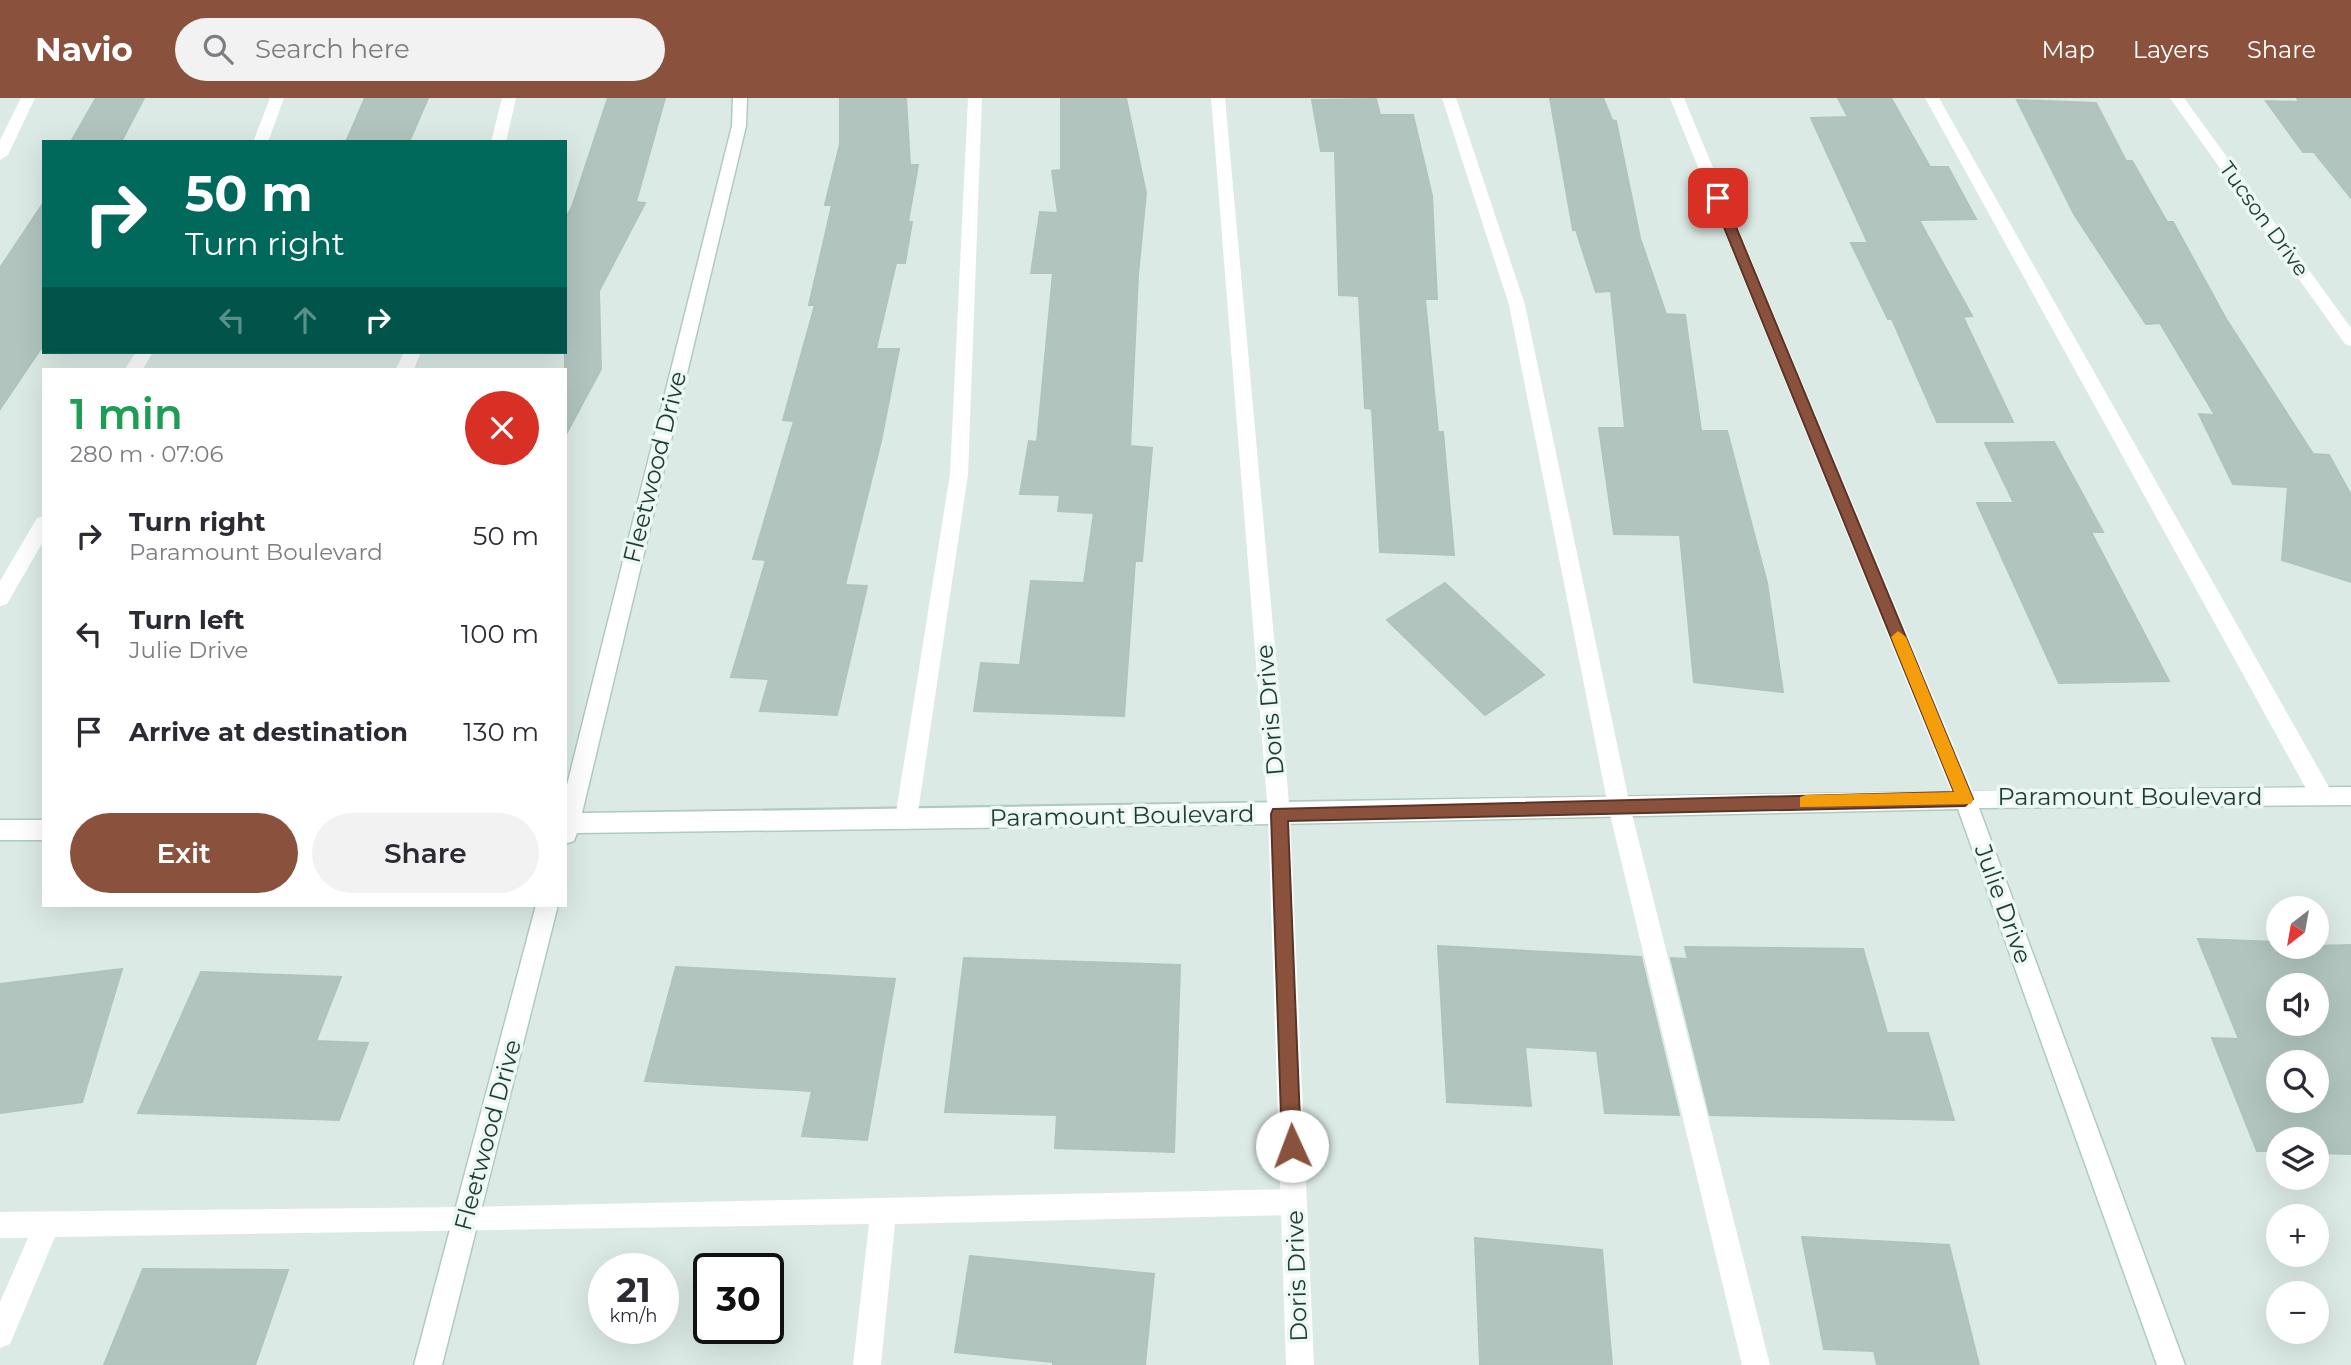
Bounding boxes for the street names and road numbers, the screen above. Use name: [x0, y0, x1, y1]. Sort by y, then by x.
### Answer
street label: Tucson Drive: [2214, 156, 2314, 281]
street label: Fleetwood Drive: [617, 368, 692, 566]
street label: Doris Drive: [1249, 643, 1290, 777]
street label: Paramount Boulevard: [1997, 782, 2263, 811]
street label: Paramount Boulevard: [989, 799, 1255, 832]
street label: Julie Drive: [1968, 839, 2038, 967]
street label: Fleetwood Drive: [448, 1036, 527, 1233]
street label: Doris Drive: [1280, 1210, 1313, 1342]

